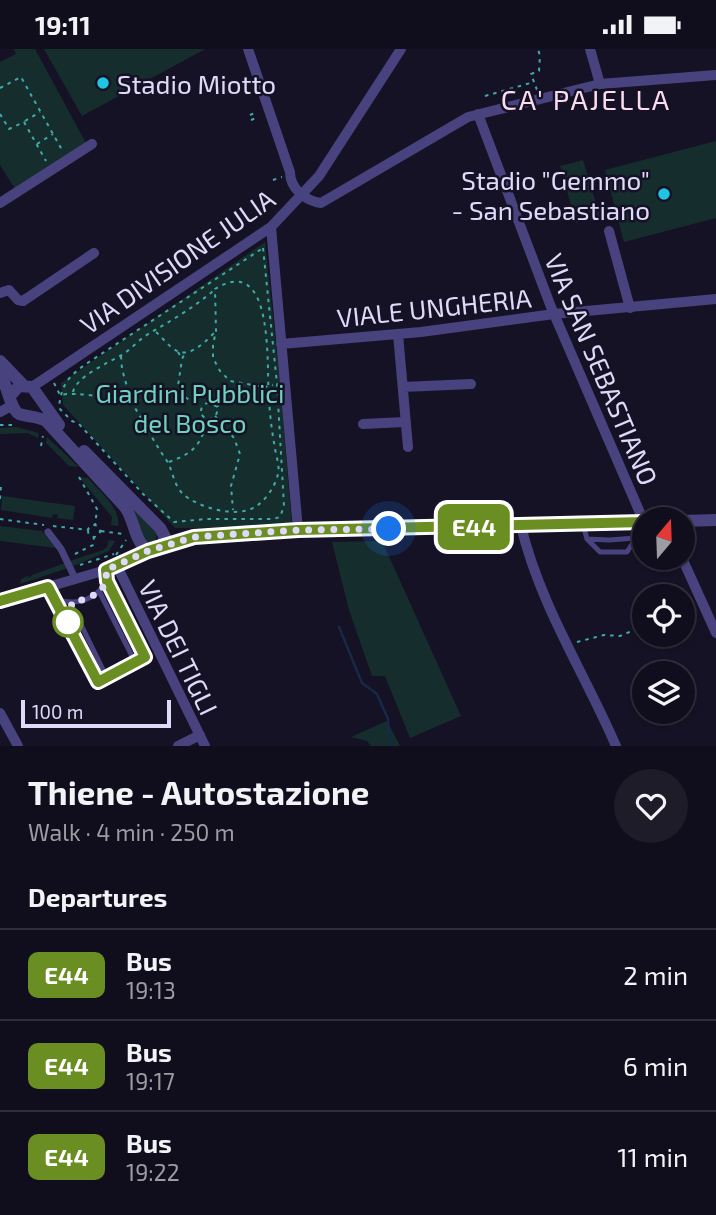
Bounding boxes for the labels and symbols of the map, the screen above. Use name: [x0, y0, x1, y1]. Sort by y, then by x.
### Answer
place label: Stadio Miotto: [117, 68, 276, 99]
marker: Stadio Miotto: [95, 75, 111, 91]
district label: CA' PAJELLA: [501, 82, 671, 116]
place label: Stadio "Gemmo" - San Sebastiano: [451, 164, 650, 225]
street label: VIA DIVISIONE JULIA: [74, 182, 280, 340]
marker: Stadio "Gemmo" - San Sebastiano: [656, 186, 672, 202]
street label: VIA SAN SEBASTIANO: [539, 248, 665, 490]
street label: VIALE UNGHERIA: [335, 281, 533, 333]
park label: Giardini Pubblici del Bosco: [95, 377, 285, 438]
line badge: E44: [434, 504, 514, 550]
north arrow: [632, 507, 695, 571]
your location: [371, 511, 406, 546]
street label: VIA DEI TIGLI: [133, 574, 225, 720]
unlabelled marker: [53, 607, 83, 637]
scale bar: [21, 697, 172, 729]

